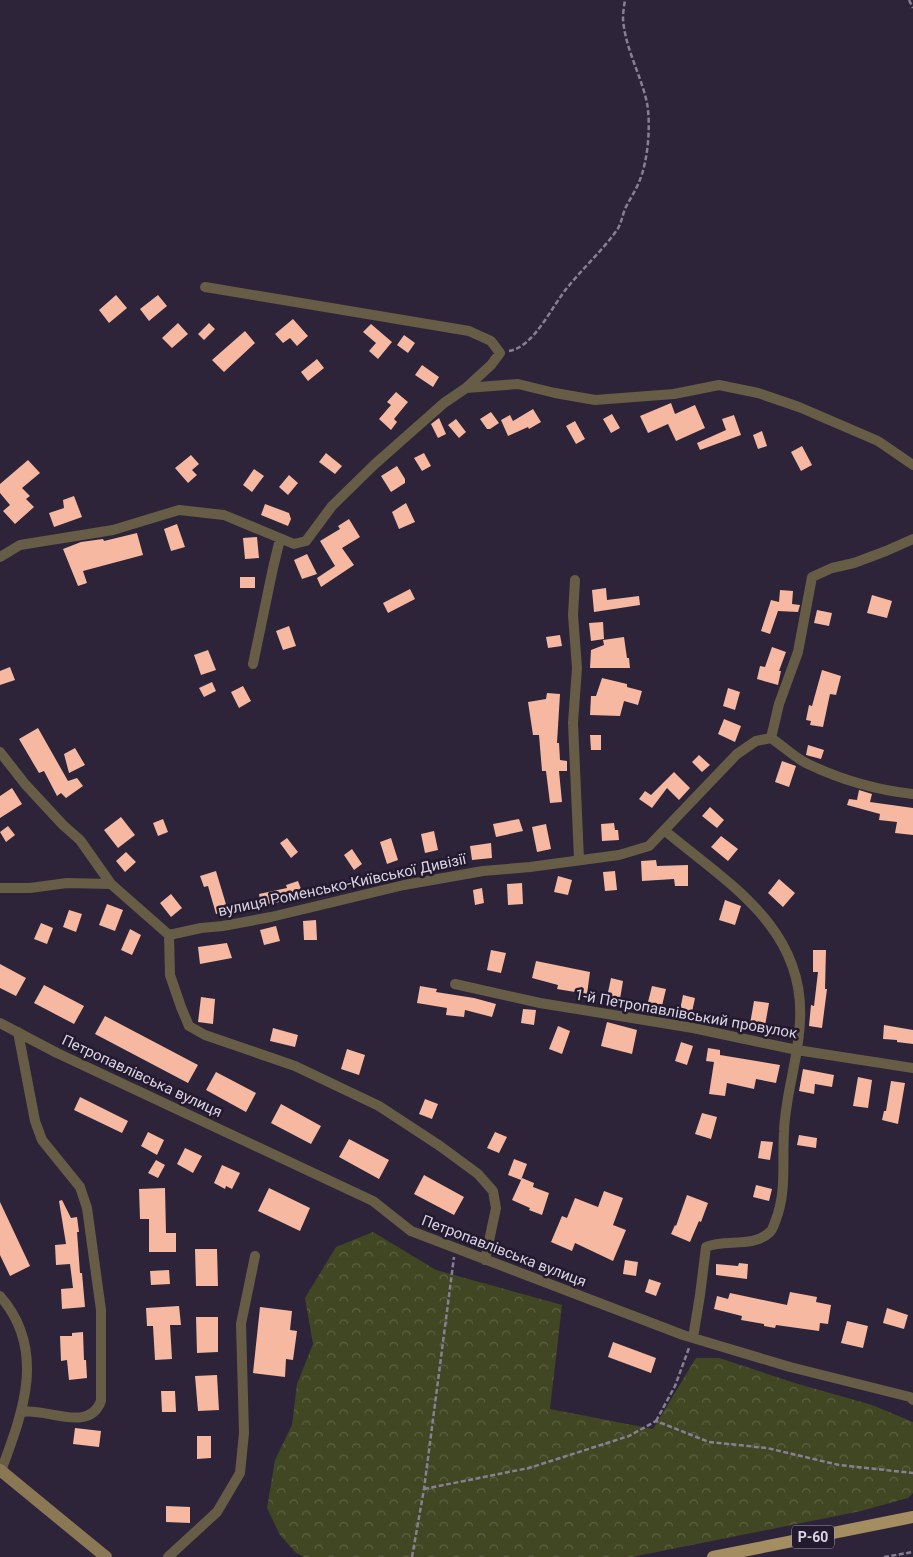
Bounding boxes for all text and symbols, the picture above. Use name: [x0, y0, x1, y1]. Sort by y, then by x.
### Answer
street label: вулиця Роменсько-Київської Дивізії: [216, 850, 469, 920]
street label: 1-й Петропавлівський провулок: [573, 986, 799, 1042]
street label: Петропавлівська вулиця: [59, 1031, 225, 1121]
street label: Петропавлівська вулиця: [419, 1211, 589, 1291]
road number: Р-60: [792, 1525, 834, 1548]

